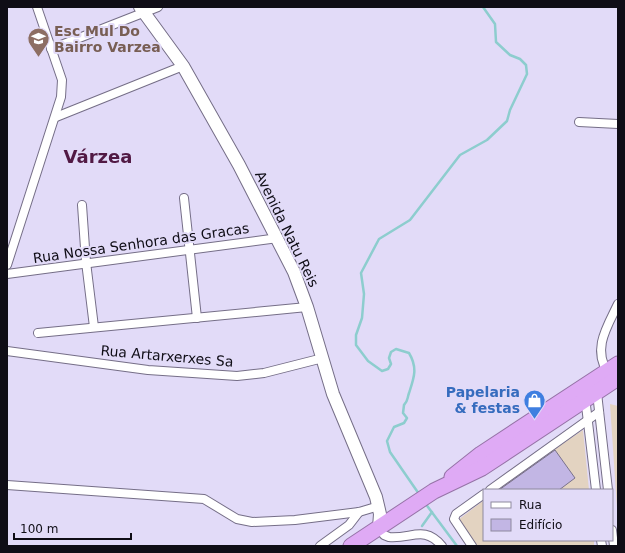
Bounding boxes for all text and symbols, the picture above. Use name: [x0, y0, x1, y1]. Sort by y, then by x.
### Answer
place label: Esc Mul Do Bairro Varzea: [54, 23, 161, 55]
school or university icon: Esc Mul Do Bairro Varzea: [25, 26, 51, 59]
district label: Várzea: [64, 146, 132, 167]
street label: Avenida Natu Reis: [252, 168, 322, 290]
street label: Rua Nossa Senhora das Gracas: [32, 220, 250, 266]
street label: Rua Artarxerxes Sa: [100, 342, 234, 370]
place label: Papelaria & festas: [446, 384, 520, 416]
shop icon: Papelaria & festas: [522, 387, 548, 420]
legend: [483, 489, 613, 541]
text: Rua: [519, 498, 542, 512]
scale bar: [14, 515, 131, 541]
text: Edifício: [519, 518, 562, 532]
text: 100 m: [20, 522, 58, 536]

